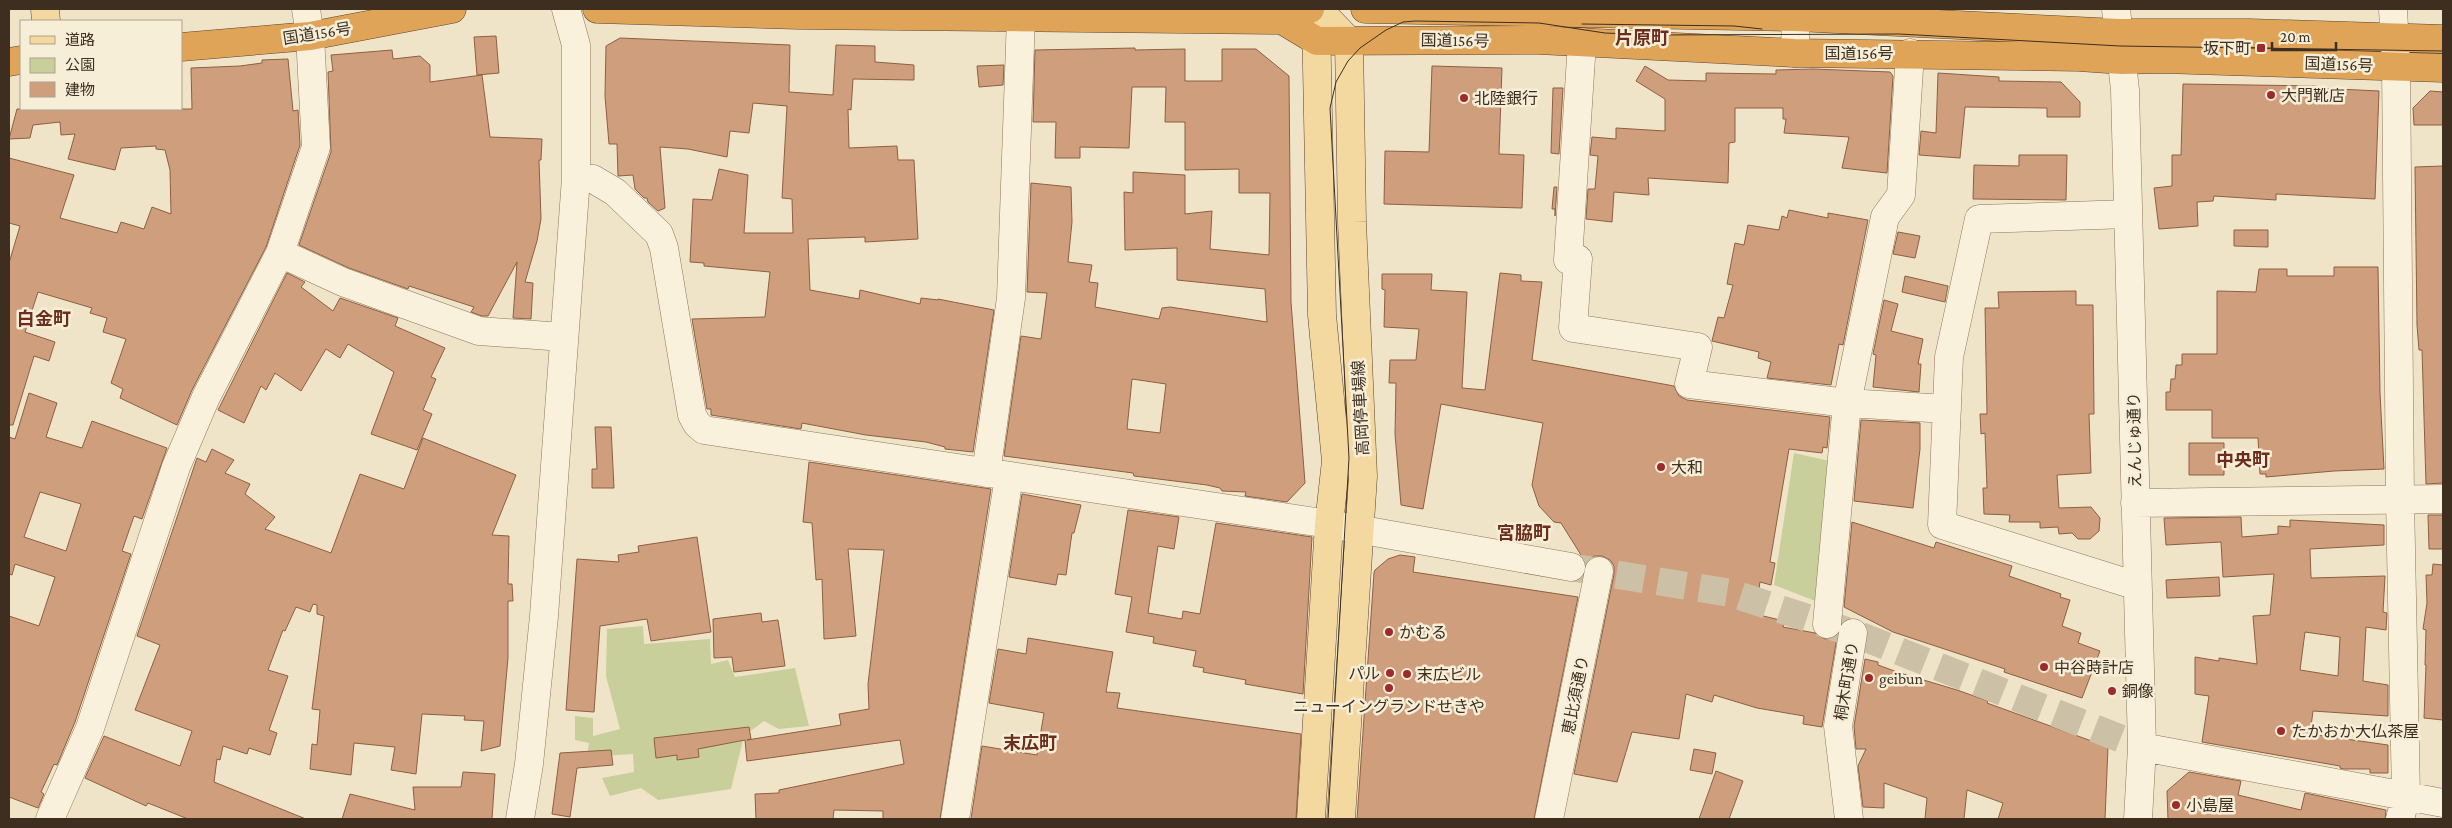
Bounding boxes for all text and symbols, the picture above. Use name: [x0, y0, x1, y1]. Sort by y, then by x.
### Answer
legend: [20, 20, 182, 110]
street label: 国道156号: [282, 20, 352, 47]
scale bar: [2272, 20, 2336, 52]
district label: 片原町: [1615, 28, 1669, 48]
text: 20 m: [2280, 29, 2311, 45]
street label: 国道156号: [1420, 31, 1490, 50]
text: 道路: [65, 32, 95, 48]
place label: 坂下町: [2203, 40, 2251, 57]
marker: 坂下町: [2255, 42, 2267, 54]
street label: 国道156号: [1825, 45, 1894, 62]
street label: 国道156号: [2304, 55, 2374, 74]
text: 公園: [65, 57, 95, 73]
text: 建物: [65, 82, 95, 98]
place label: 大門靴店: [2281, 87, 2345, 104]
marker: 大門靴店: [2265, 89, 2277, 101]
place label: 北陸銀行: [1474, 90, 1538, 107]
marker: 北陸銀行: [1458, 92, 1470, 104]
district label: 白金町: [17, 309, 71, 329]
street label: 高岡停車場線: [1349, 360, 1372, 456]
street label: えんじゅ通り: [2125, 392, 2144, 488]
district label: 中央町: [2216, 450, 2270, 470]
place label: 大和: [1671, 459, 1703, 476]
marker: 大和: [1655, 461, 1667, 473]
district label: 宮脇町: [1497, 523, 1551, 543]
place label: かむる: [1399, 624, 1447, 641]
marker: かむる: [1383, 626, 1395, 638]
street label: 桐木町通り: [1832, 640, 1861, 722]
street label: 恵比須通り: [1560, 654, 1591, 736]
place label: 中谷時計店: [2054, 659, 2134, 676]
marker: 中谷時計店: [2038, 661, 2050, 673]
place label: パル: [1348, 665, 1380, 682]
place label: 末広ビル: [1417, 666, 1481, 683]
marker: パル: [1384, 667, 1396, 679]
marker: 末広ビル: [1401, 668, 1413, 680]
place label: geibun: [1879, 670, 1924, 688]
marker: geibun: [1863, 672, 1875, 684]
marker: ニューイングランドせきや: [1383, 682, 1395, 694]
place label: 銅像: [2122, 683, 2154, 700]
marker: 銅像: [2106, 685, 2118, 697]
place label: ニューイングランドせきや: [1293, 698, 1485, 715]
place label: たかおか大仏茶屋: [2291, 723, 2419, 740]
marker: たかおか大仏茶屋: [2275, 725, 2287, 737]
district label: 末広町: [1003, 733, 1057, 753]
place label: 小島屋: [2186, 797, 2234, 814]
marker: 小島屋: [2170, 799, 2182, 811]

